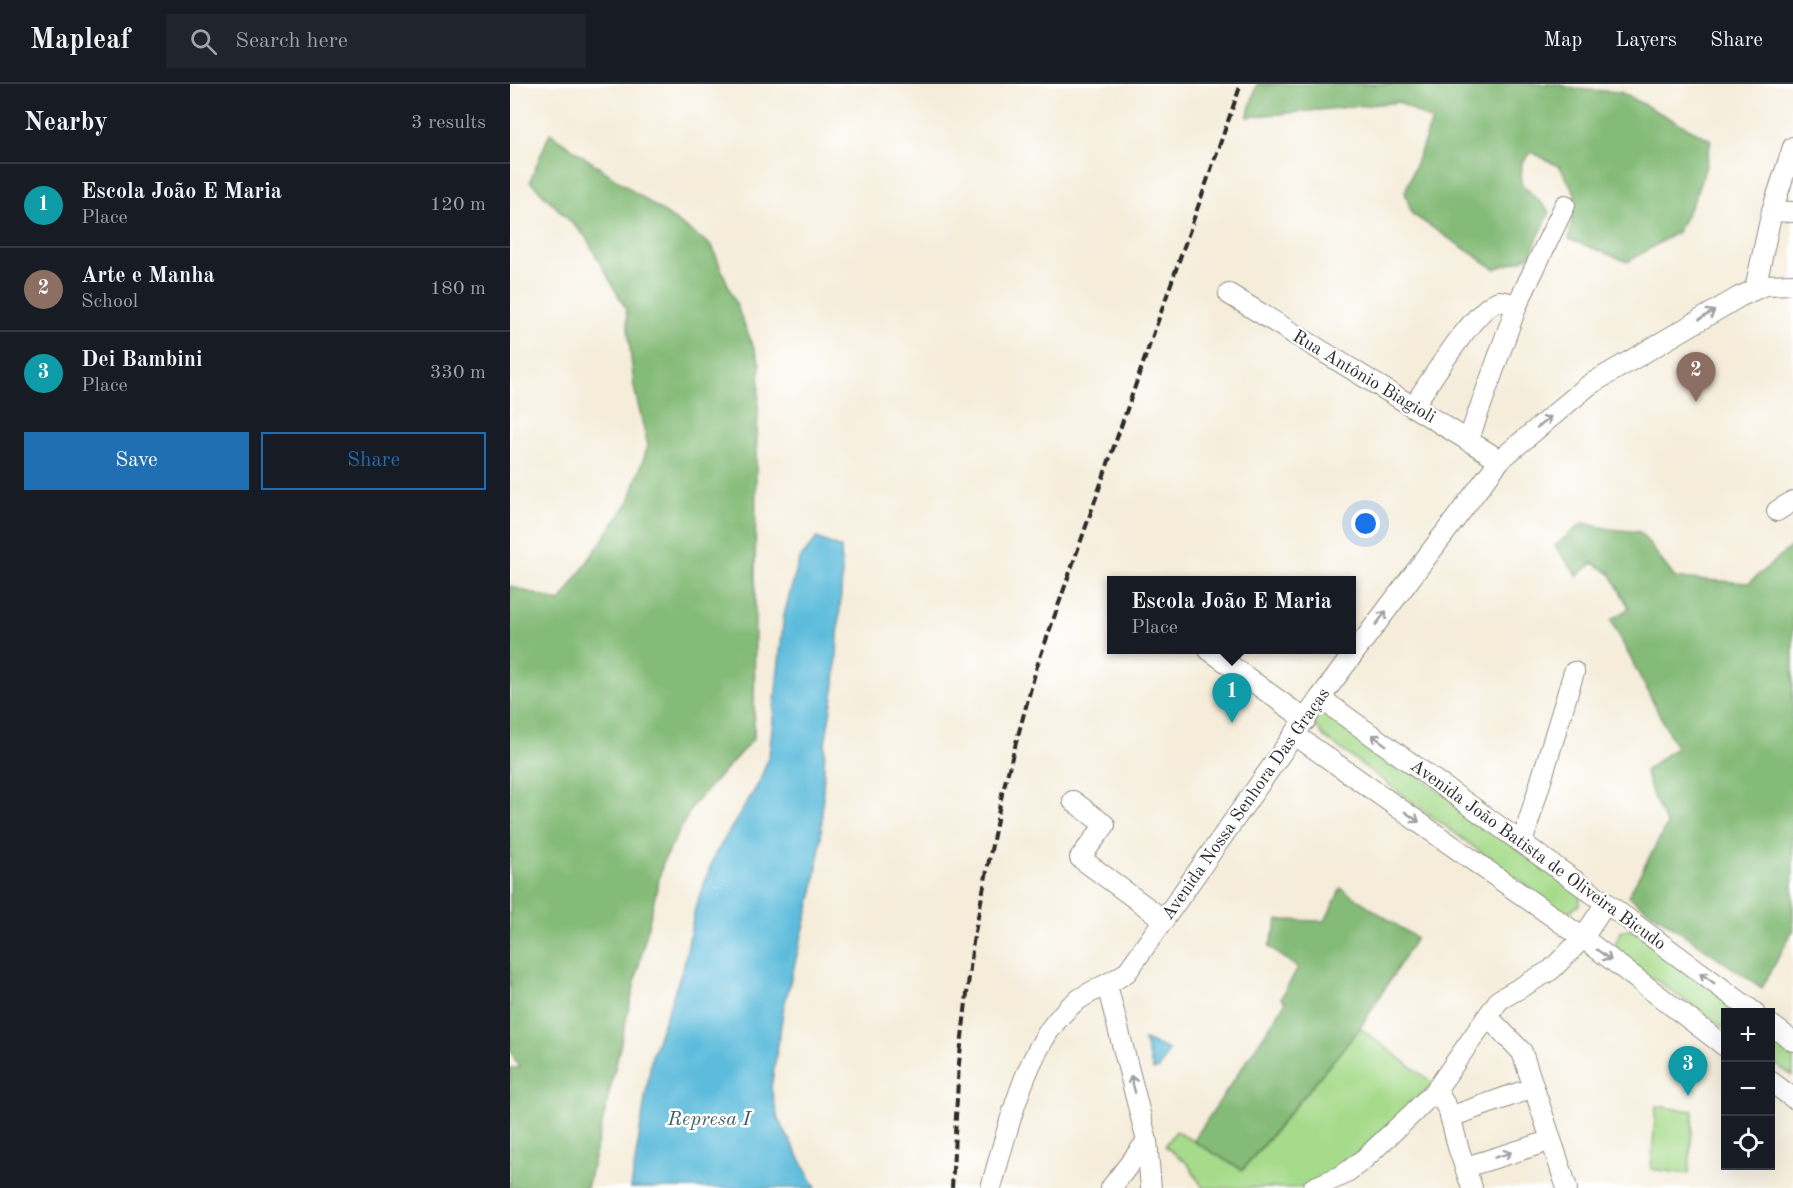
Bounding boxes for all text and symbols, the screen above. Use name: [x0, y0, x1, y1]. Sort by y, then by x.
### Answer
search box: [166, 14, 586, 68]
icon: search: [187, 25, 220, 58]
text: Mapleaf: [30, 27, 130, 55]
text: Search here: [235, 30, 348, 52]
text: Map: [1543, 30, 1582, 51]
text: Layers: [1615, 30, 1677, 51]
text: Share: [1710, 30, 1763, 51]
text: Nearby: [24, 110, 108, 136]
text: 3 results: [411, 113, 486, 133]
text: Escola João E Maria: [81, 181, 282, 203]
text: 1: [38, 195, 49, 215]
text: 120 m: [430, 195, 486, 215]
text: Place: [81, 208, 128, 228]
text: Arte e Manha: [81, 265, 215, 287]
text: 2: [38, 279, 49, 299]
text: 180 m: [430, 279, 486, 299]
text: School: [81, 292, 138, 312]
one-way arrow: [1698, 309, 1715, 321]
street label: Rua Antônio Biagioli: [1289, 327, 1439, 427]
text: Dei Bambini: [81, 349, 203, 371]
pin: 2: [1676, 352, 1716, 402]
text: 3: [38, 363, 49, 383]
text: 330 m: [430, 363, 486, 383]
text: Place: [81, 376, 128, 396]
one-way arrow: [1536, 415, 1552, 428]
button: Save: [24, 432, 249, 490]
button: Share: [261, 432, 486, 490]
your location: [1351, 509, 1380, 538]
popup: [1107, 576, 1356, 654]
text: Escola João E Maria: [1131, 591, 1332, 613]
one-way arrow: [1374, 610, 1387, 626]
text: Place: [1131, 618, 1178, 638]
pin: 1: [1212, 674, 1252, 723]
street label: Avenida Nossa Senhora Das Graças: [1159, 685, 1333, 923]
one-way arrow: [1372, 734, 1388, 747]
street label: Avenida João Batista de Oliveira Bicudo: [1407, 756, 1669, 954]
one-way arrow: [1403, 811, 1419, 823]
one-way arrow: [1596, 948, 1612, 961]
one-way arrow: [1700, 972, 1716, 984]
map controls: [1721, 1008, 1775, 1170]
button: +: [1721, 1008, 1775, 1062]
pin: 3: [1668, 1046, 1708, 1096]
button: −: [1721, 1062, 1775, 1116]
one-way arrow: [1126, 1075, 1138, 1094]
water label: Represa I: [667, 1110, 752, 1130]
button: locate: [1721, 1116, 1775, 1170]
one-way arrow: [1493, 1149, 1512, 1160]

